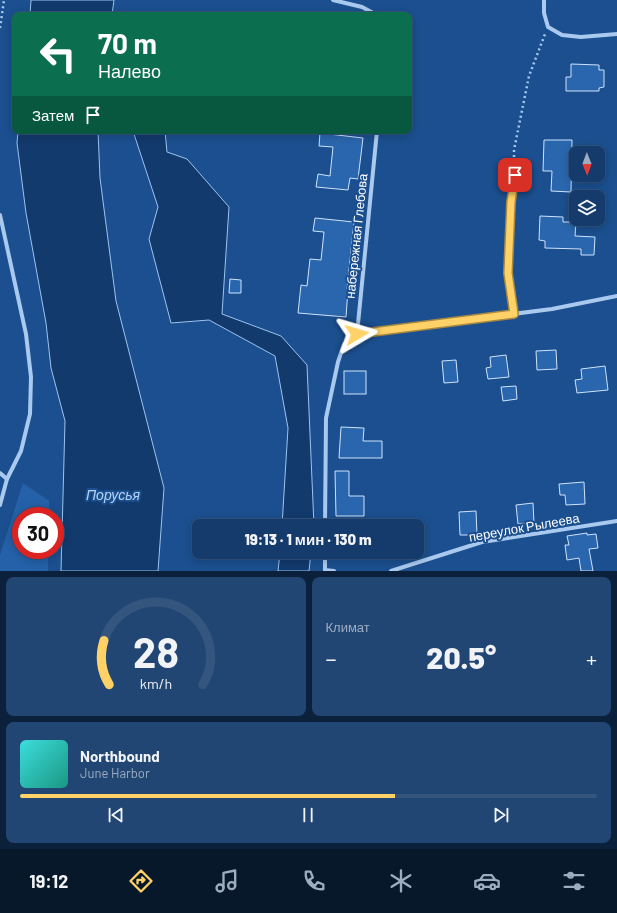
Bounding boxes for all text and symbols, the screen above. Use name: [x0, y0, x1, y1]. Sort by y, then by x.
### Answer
text: 70 m: [98, 26, 157, 60]
icon: left: [32, 28, 84, 80]
text: Налево: [98, 60, 161, 82]
icon: arrive: [82, 104, 104, 126]
text: Затем: [32, 106, 74, 124]
north arrow: [569, 146, 605, 182]
map controls: [569, 146, 605, 226]
pin: [498, 158, 532, 192]
icon: arrive: [504, 164, 526, 186]
street label: набережная Глебова: [341, 172, 371, 299]
button: layers: [569, 190, 605, 226]
position arrow: [336, 313, 378, 355]
water label: Порусья: [86, 486, 141, 503]
speed limit sign: 30: [12, 507, 64, 559]
street label: переулок Рылеева: [467, 509, 581, 545]
text: 19:13 · 1 мин · 130 m: [244, 530, 372, 548]
text: Климат: [326, 619, 370, 635]
text: 28: [133, 625, 179, 675]
text: 20.5°: [426, 639, 496, 675]
text: −: [326, 645, 337, 671]
text: +: [586, 645, 597, 671]
text: km/h: [140, 674, 172, 691]
text: Northbound: [80, 747, 160, 765]
text: June Harbor: [80, 765, 150, 781]
icon: previous: [105, 804, 127, 826]
icon: pause: [297, 804, 319, 826]
icon: next: [490, 804, 512, 826]
icon: directions: [127, 867, 155, 895]
icon: music: [213, 867, 241, 895]
icon: phone: [300, 867, 328, 895]
icon: climate: [387, 867, 415, 895]
icon: car: [473, 867, 501, 895]
icon: filters: [560, 867, 588, 895]
text: 19:12: [29, 870, 68, 892]

